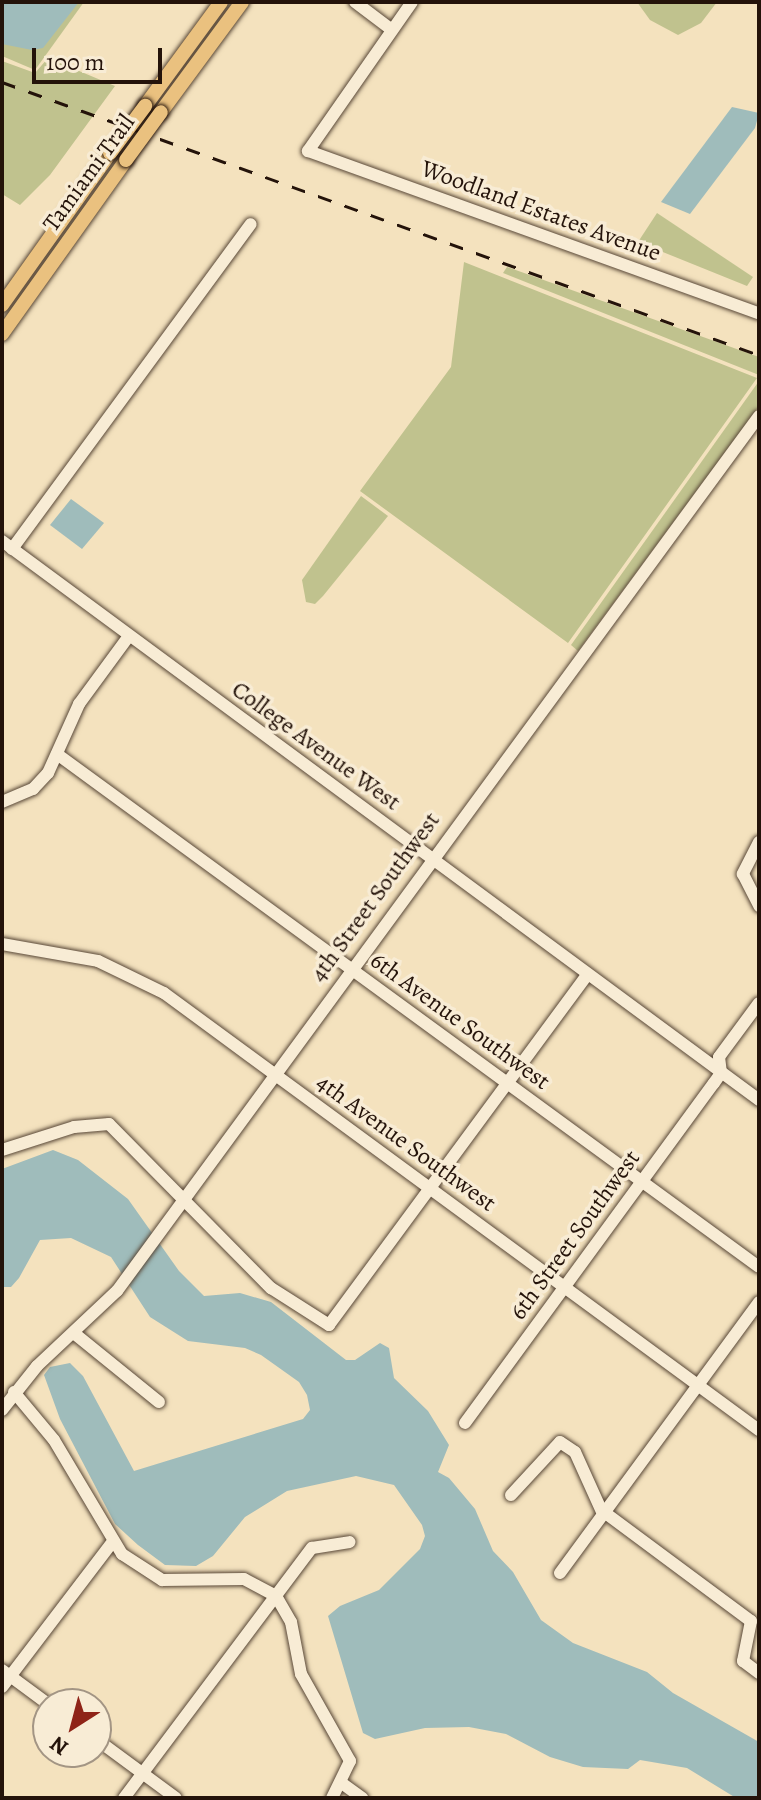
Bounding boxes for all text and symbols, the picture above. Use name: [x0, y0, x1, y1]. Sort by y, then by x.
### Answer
scale bar: [36, 32, 166, 82]
text: 100 m: [46, 46, 105, 78]
street label: Tamiami Trail: [37, 109, 141, 237]
street label: Woodland Estates Avenue: [417, 154, 665, 268]
street label: College Avenue West: [226, 675, 406, 817]
street label: 4th Street Southwest: [304, 807, 446, 987]
street label: 6th Avenue Southwest: [365, 946, 555, 1096]
street label: 4th Avenue Southwest: [311, 1068, 501, 1218]
street label: 6th Street Southwest: [504, 1145, 646, 1325]
north arrow: [32, 1688, 112, 1768]
text: N: [44, 1729, 74, 1763]

